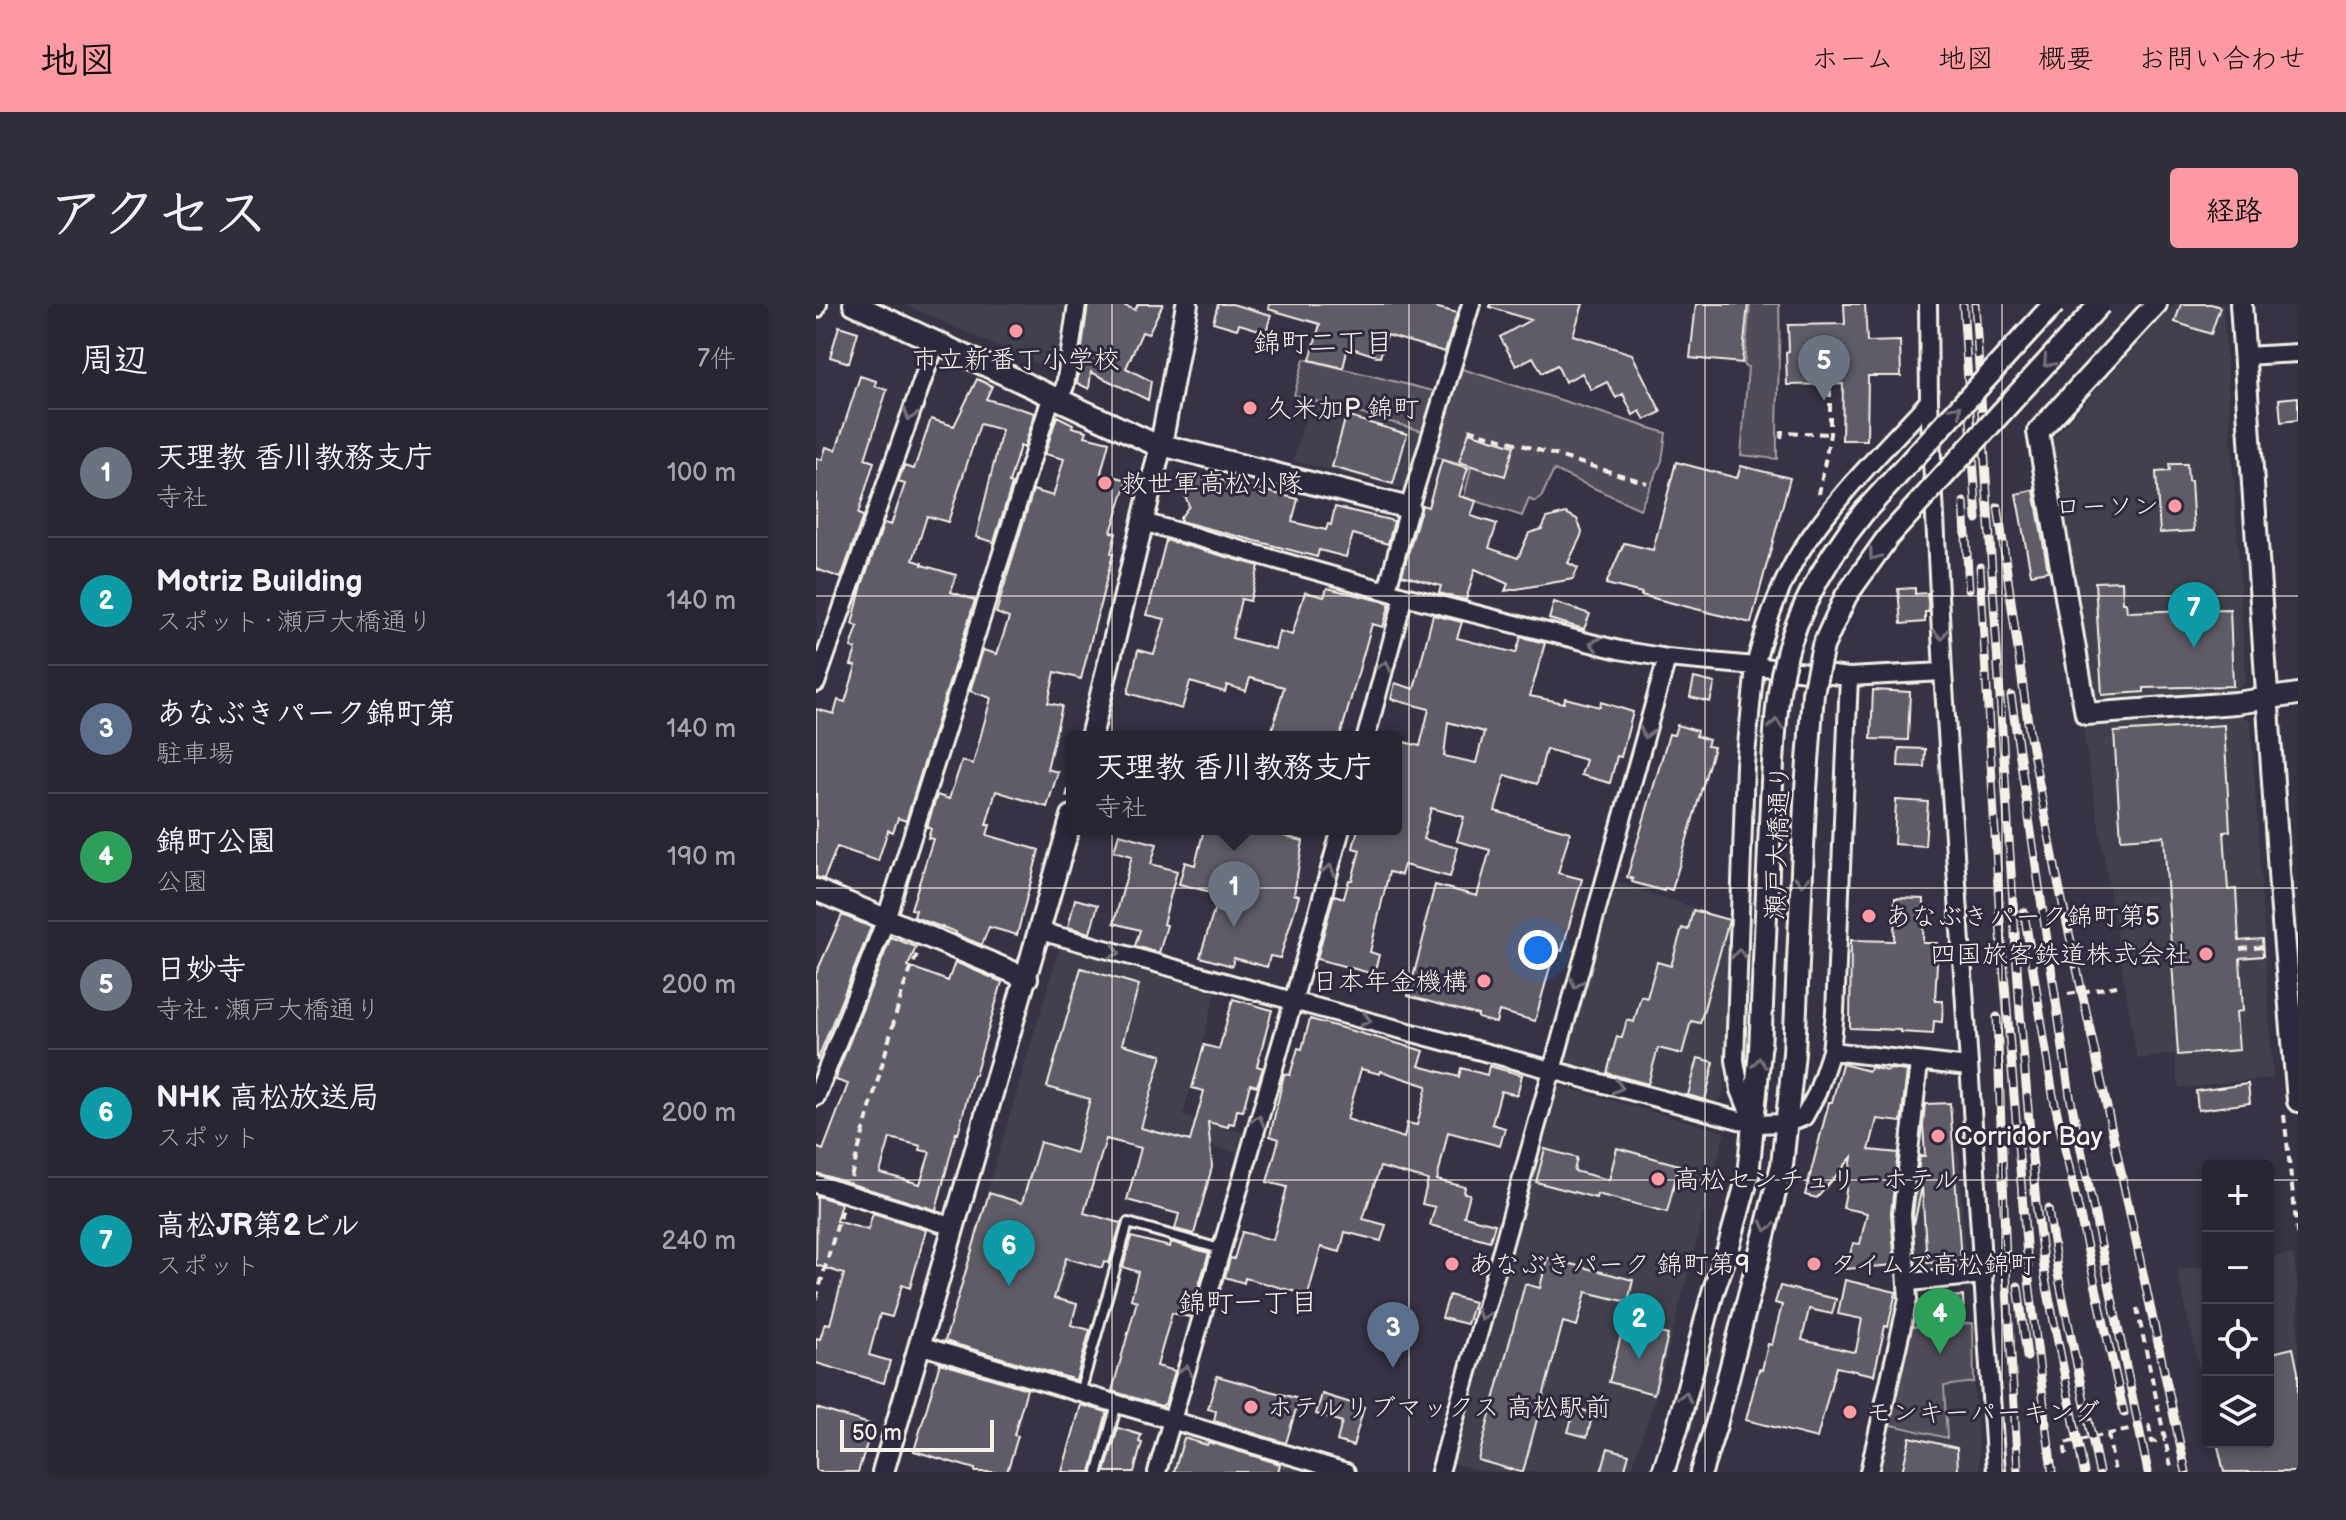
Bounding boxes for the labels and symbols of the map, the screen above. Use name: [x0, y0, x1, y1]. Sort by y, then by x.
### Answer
marker: 市立新番丁小学校: [1007, 322, 1025, 340]
district label: 錦町二丁目: [1253, 327, 1393, 360]
pin: 5: [1798, 335, 1850, 401]
place label: 市立新番丁小学校: [912, 345, 1120, 376]
one-way arrow: [2043, 352, 2057, 367]
place label: 久米加P 錦町: [1266, 394, 1419, 425]
marker: 久米加P 錦町: [1241, 399, 1259, 417]
one-way arrow: [1947, 405, 1961, 420]
one-way arrow: [903, 408, 919, 422]
place label: 救世軍高松小隊: [1121, 469, 1303, 500]
marker: 救世軍高松小隊: [1096, 474, 1114, 492]
place label: ローソン: [2055, 492, 2159, 523]
marker: ローソン: [2166, 497, 2184, 515]
one-way arrow: [1869, 546, 1884, 561]
pin: 7: [2168, 582, 2220, 648]
one-way arrow: [1933, 628, 1950, 641]
one-way arrow: [1589, 636, 1602, 653]
one-way arrow: [1376, 660, 1392, 674]
one-way arrow: [1767, 717, 1784, 730]
one-way arrow: [1639, 725, 1655, 739]
street label: 瀬戸大橋通り: [1760, 764, 1797, 921]
pin: 1: [1208, 861, 1260, 927]
one-way arrow: [1320, 864, 1336, 878]
one-way arrow: [1793, 875, 1810, 888]
place label: あなぶきパーク錦町第5: [1885, 902, 2160, 933]
marker: あなぶきパーク錦町第5: [1860, 907, 1878, 925]
your location: [1518, 930, 1558, 970]
place label: 四国旅客鉄道株式会社: [1930, 940, 2190, 971]
one-way arrow: [1108, 942, 1122, 959]
marker: 四国旅客鉄道株式会社: [2197, 945, 2215, 963]
one-way arrow: [1730, 947, 1747, 960]
place label: 日本年金機構: [1312, 967, 1468, 998]
marker: 日本年金機構: [1475, 972, 1493, 990]
one-way arrow: [1569, 976, 1585, 990]
one-way arrow: [1359, 1011, 1373, 1028]
one-way arrow: [1750, 1056, 1767, 1069]
one-way arrow: [1610, 1077, 1624, 1094]
one-way arrow: [1249, 1114, 1265, 1128]
place label: Corridor Bay: [1954, 1122, 2103, 1153]
marker: Corridor Bay: [1929, 1127, 1947, 1145]
place label: 高松センチュリーホテル: [1674, 1165, 1959, 1196]
marker: 高松センチュリーホテル: [1649, 1170, 1667, 1188]
one-way arrow: [1759, 1219, 1776, 1233]
pin: 6: [983, 1220, 1035, 1286]
place label: あなぶきパーク 錦町第9: [1468, 1250, 1750, 1281]
place label: タイムズ高松錦町: [1830, 1250, 2036, 1281]
marker: あなぶきパーク 錦町第9: [1443, 1255, 1461, 1273]
marker: タイムズ高松錦町: [1805, 1255, 1823, 1273]
district label: 錦町一丁目: [1178, 1287, 1318, 1320]
pin: 4: [1914, 1288, 1966, 1354]
pin: 2: [1613, 1293, 1665, 1359]
pin: 3: [1367, 1302, 1419, 1368]
one-way arrow: [1476, 1307, 1493, 1321]
one-way arrow: [1177, 1364, 1193, 1378]
one-way arrow: [1676, 1391, 1693, 1405]
place label: ホテルリブマックス 高松駅前: [1267, 1393, 1610, 1424]
marker: ホテルリブマックス 高松駅前: [1242, 1398, 1260, 1416]
place label: モンキーパーキング: [1866, 1398, 2100, 1429]
marker: モンキーパーキング: [1841, 1403, 1859, 1421]
scale bar: [840, 1416, 994, 1452]

